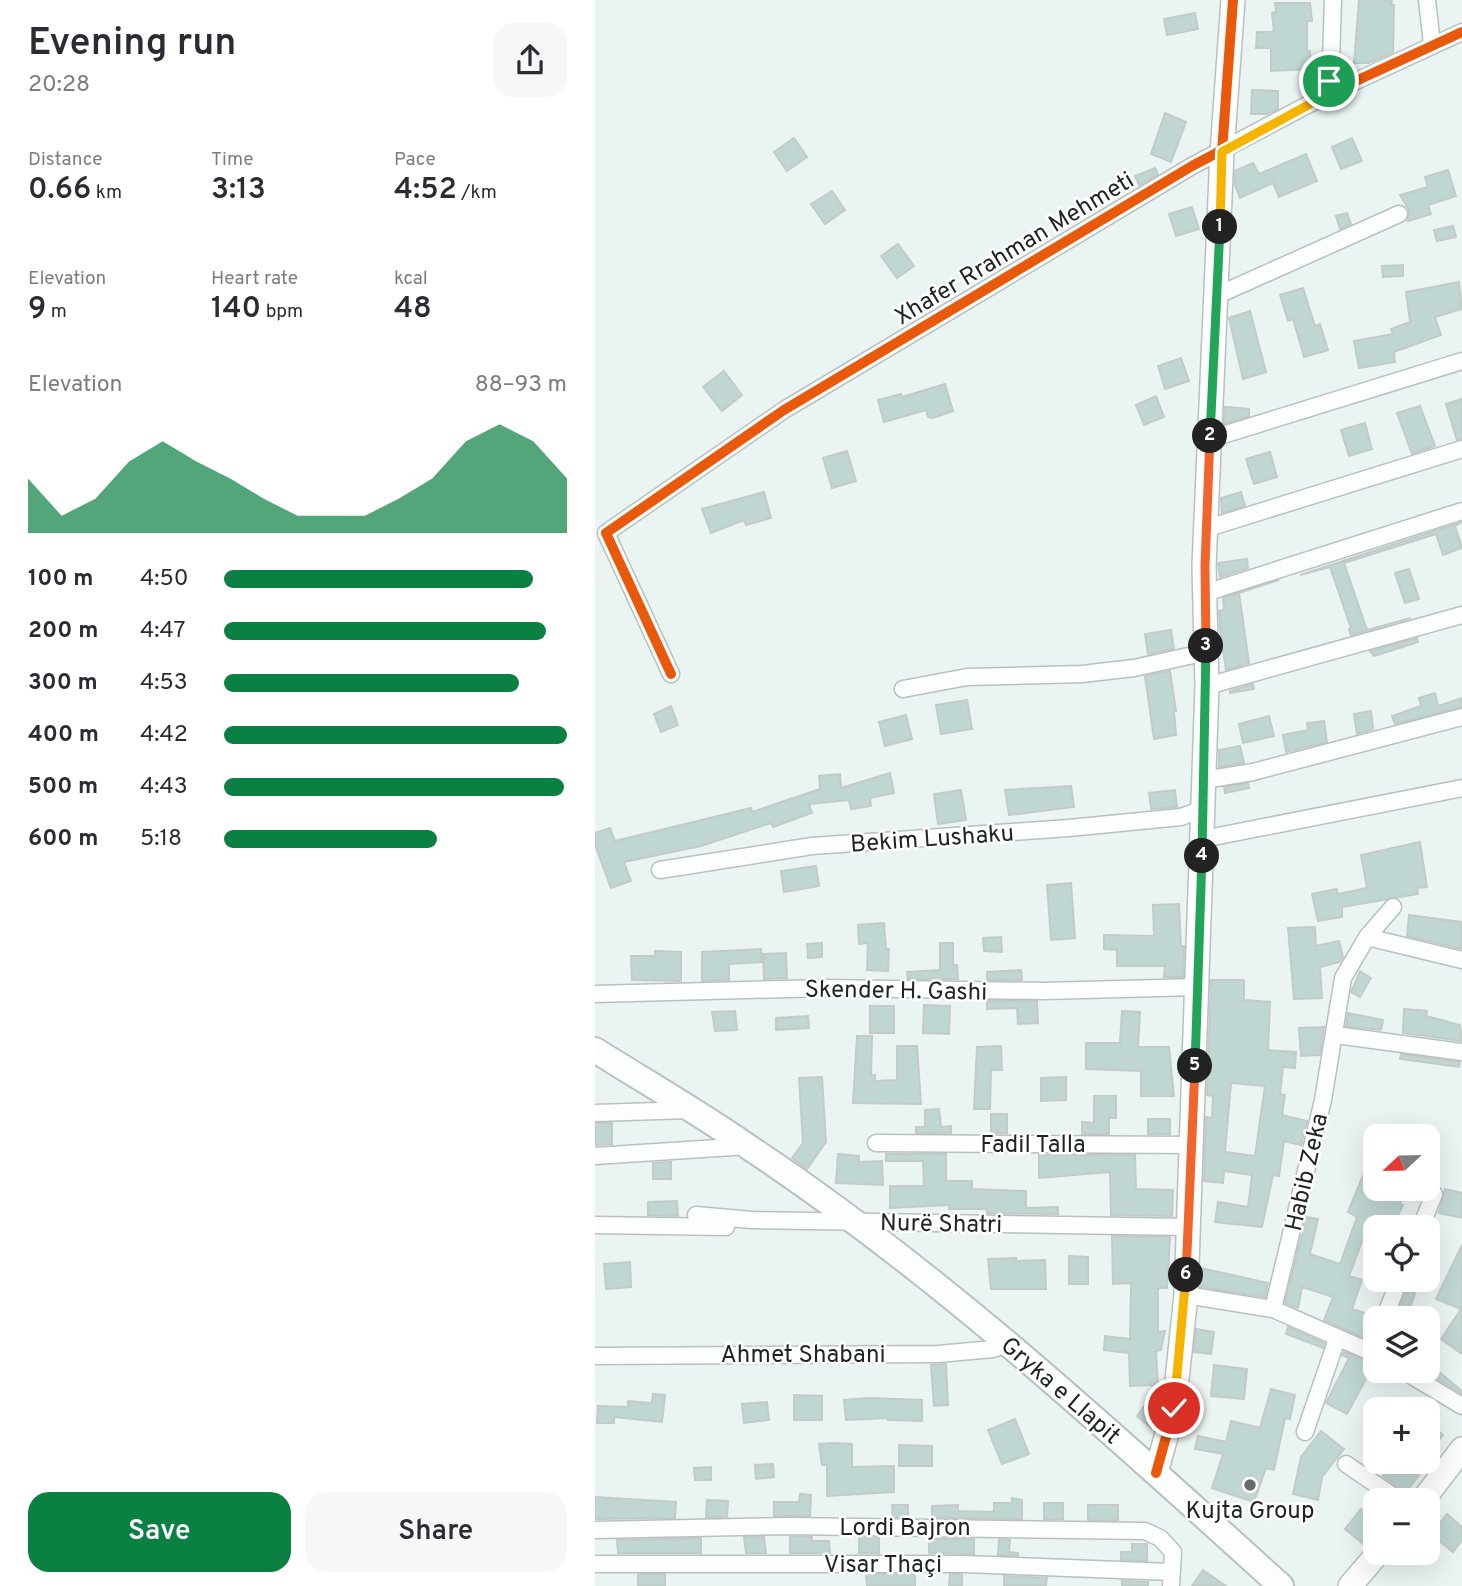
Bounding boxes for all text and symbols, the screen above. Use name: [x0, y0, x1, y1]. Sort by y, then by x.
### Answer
text: Evening run: [28, 20, 236, 69]
button: share: [493, 23, 567, 97]
pin: [1299, 51, 1359, 111]
icon: arrive: [1310, 62, 1348, 100]
text: 20:28: [28, 71, 90, 100]
text: Distance: [28, 148, 103, 172]
text: Time: [211, 148, 254, 172]
text: Pace: [394, 148, 436, 172]
street label: Xhafer Rrahman Mehmeti: [890, 166, 1140, 333]
text: 0.66: [28, 172, 91, 209]
text: 3:13: [211, 172, 266, 209]
text: 4:52: [394, 172, 457, 209]
text: km: [91, 181, 122, 205]
text: /km: [457, 181, 497, 205]
pin: 1: [1203, 210, 1237, 244]
text: 1: [1216, 214, 1223, 238]
text: Elevation: [28, 267, 106, 291]
text: Heart rate: [211, 267, 298, 291]
text: kcal: [394, 267, 428, 291]
text: 9: [28, 291, 46, 328]
text: 140: [211, 291, 261, 328]
text: 48: [394, 291, 432, 328]
text: m: [46, 300, 67, 324]
text: bpm: [261, 300, 303, 324]
text: Elevation: [28, 371, 123, 400]
text: 88–93 m: [475, 371, 567, 400]
pin: 2: [1193, 418, 1227, 453]
text: 2: [1204, 423, 1215, 447]
text: 100 m: [28, 565, 93, 594]
text: 4:50: [140, 565, 188, 594]
text: 200 m: [28, 617, 98, 646]
text: 4:47: [140, 617, 186, 646]
pin: 3: [1189, 628, 1223, 664]
text: 3: [1200, 633, 1211, 657]
text: 300 m: [28, 669, 98, 698]
text: 4:53: [140, 669, 188, 698]
text: 400 m: [28, 721, 99, 750]
text: 4:42: [140, 721, 188, 750]
text: 500 m: [28, 773, 98, 802]
text: 4:43: [140, 773, 188, 802]
street label: Bekim Lushaku: [849, 819, 1015, 861]
text: 600 m: [28, 825, 98, 854]
text: 5:18: [140, 825, 182, 854]
pin: 4: [1185, 838, 1219, 874]
text: 4: [1195, 843, 1208, 867]
street label: Skender H. Gashi: [804, 975, 988, 1009]
pin: 5: [1177, 1048, 1213, 1084]
text: 5: [1189, 1053, 1200, 1077]
street label: Habib Zeka: [1280, 1111, 1336, 1234]
north arrow: [1363, 1124, 1440, 1200]
map controls: [1363, 1124, 1440, 1565]
street label: Fadil Talla: [980, 1131, 1086, 1161]
street label: Nurë Shatri: [880, 1209, 1002, 1241]
button: locate: [1363, 1215, 1440, 1292]
pin: 6: [1169, 1258, 1203, 1292]
text: 6: [1180, 1262, 1191, 1286]
button: layers: [1363, 1306, 1440, 1383]
street label: Gryka e Llapit: [994, 1331, 1126, 1452]
street label: Ahmet Shabani: [720, 1341, 886, 1371]
pin: [1144, 1378, 1204, 1438]
icon: check: [1155, 1389, 1193, 1427]
button: +: [1363, 1397, 1440, 1474]
marker: Kujta Group: [1242, 1477, 1258, 1493]
button: −: [1363, 1488, 1440, 1565]
button: Save: [28, 1492, 291, 1572]
button: Share: [305, 1492, 567, 1572]
place label: Kujta Group: [1185, 1497, 1315, 1527]
street label: Lordi Bajron: [839, 1514, 971, 1544]
street label: Visar Thaçi: [824, 1551, 942, 1581]

